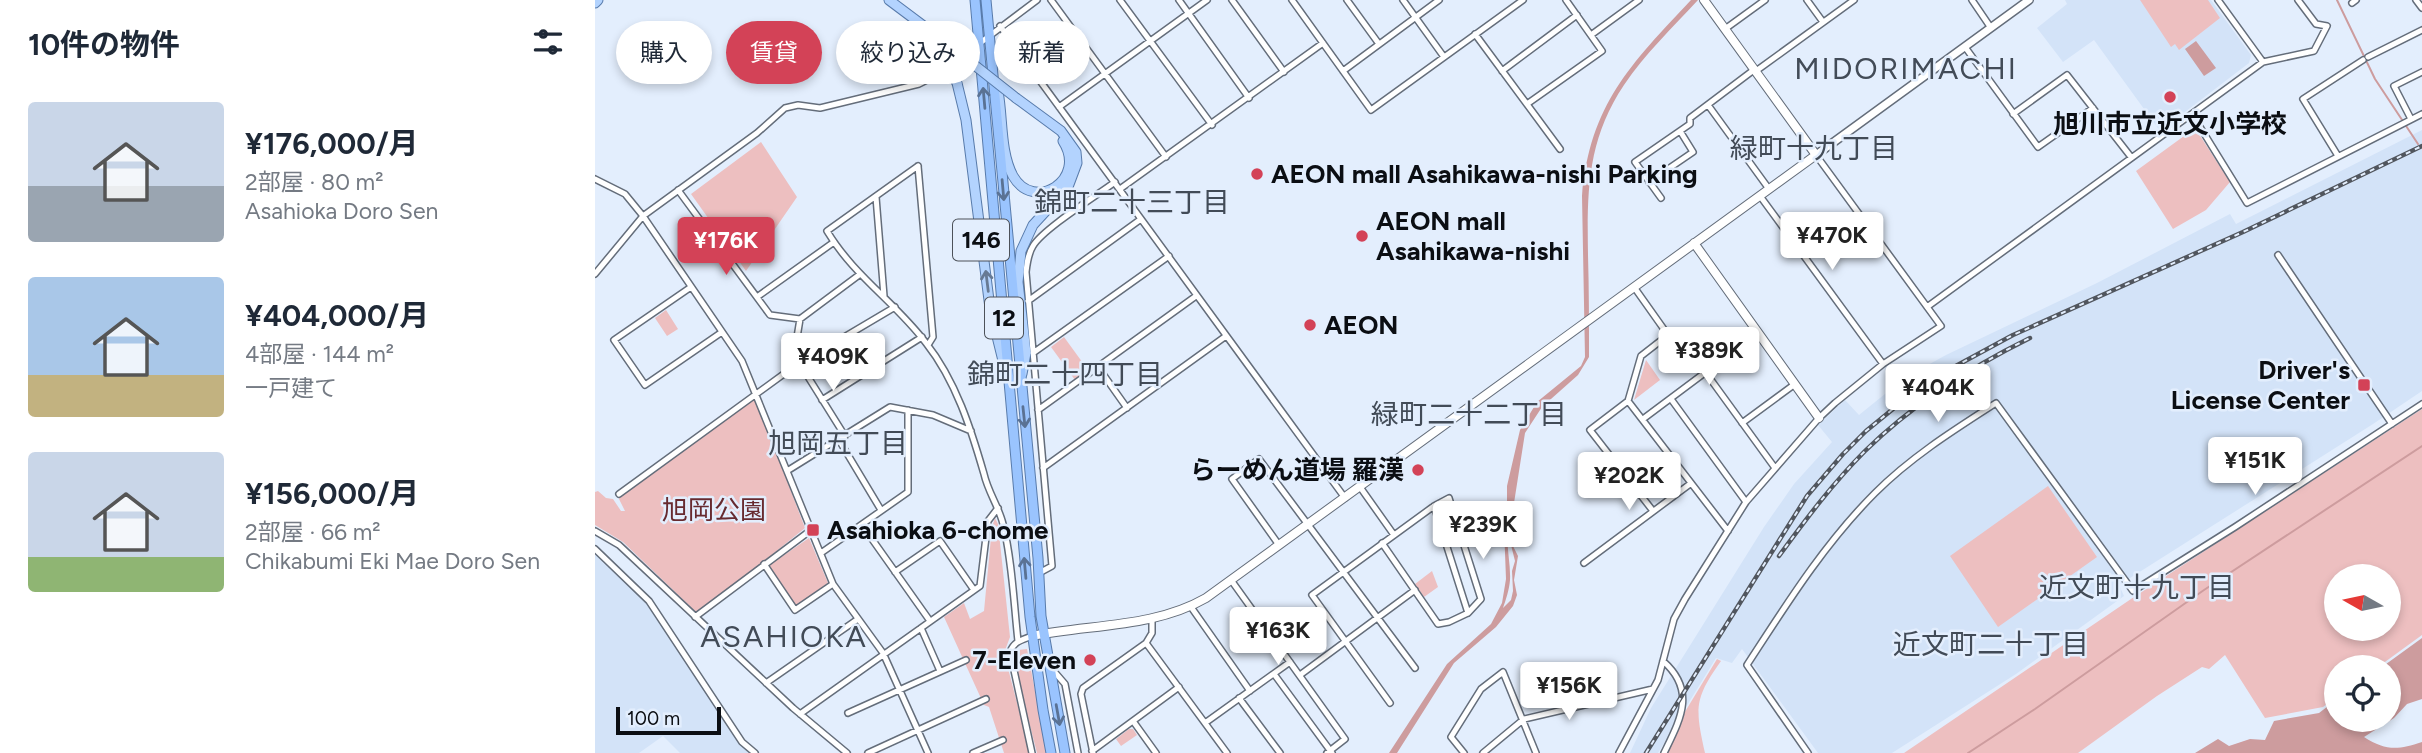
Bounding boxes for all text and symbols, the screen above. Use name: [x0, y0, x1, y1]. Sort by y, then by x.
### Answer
chip: 購入: [616, 21, 712, 84]
chip: 賃貸: [726, 21, 822, 84]
chip: 絞り込み: [836, 21, 980, 84]
chip: 新着: [994, 21, 1090, 84]
icon: filters: [529, 23, 567, 61]
text: 10件の物件: [28, 26, 180, 63]
district label: MIDORIMACHI: [1794, 50, 2018, 87]
one-way arrow: [977, 87, 990, 110]
marker: 旭川市立近文小学校: [2162, 89, 2178, 105]
place label: 旭川市立近文小学校: [2053, 108, 2287, 140]
text: ¥176,000/月: [245, 125, 419, 162]
icon: home: [84, 130, 168, 214]
district label: 緑町十九丁目: [1730, 131, 1898, 165]
place label: AEON mall Asahikawa-nishi Parking: [1271, 158, 1698, 190]
marker: AEON mall Asahikawa-nishi Parking: [1249, 166, 1265, 182]
text: 2部屋 · 80 m²: [245, 168, 383, 196]
one-way arrow: [997, 178, 1010, 201]
district label: 錦町二十三丁目: [1034, 185, 1230, 219]
text: Asahioka Doro Sen: [245, 197, 438, 225]
place label: AEON mall Asahikawa-nishi: [1376, 205, 1570, 267]
pin: ¥470K: [1783, 212, 1881, 272]
pin: ¥176K: [677, 218, 775, 277]
road number: 146: [953, 220, 1009, 260]
text: ¥470K: [1796, 221, 1868, 249]
text: ¥176K: [694, 226, 758, 254]
marker: AEON mall Asahikawa-nishi: [1354, 228, 1370, 244]
one-way arrow: [980, 270, 993, 293]
text: ¥404,000/月: [245, 297, 429, 334]
road number: 12: [985, 298, 1023, 338]
icon: home: [84, 305, 168, 389]
place label: AEON: [1324, 309, 1398, 341]
marker: AEON: [1302, 317, 1318, 333]
pin: ¥389K: [1660, 328, 1758, 387]
pin: ¥409K: [784, 334, 882, 393]
text: ¥389K: [1674, 336, 1744, 364]
text: 4部屋 · 144 m²: [245, 340, 394, 368]
text: ¥409K: [797, 342, 869, 370]
place label: Driver's License Center: [2171, 354, 2350, 416]
district label: 錦町二十四丁目: [967, 357, 1163, 391]
pin: ¥404K: [1889, 364, 1987, 424]
text: ¥404K: [1901, 373, 1975, 401]
text: 一戸建て: [245, 374, 337, 402]
marker: Driver's License Center: [2356, 377, 2372, 393]
district label: 緑町二十二丁目: [1371, 397, 1567, 431]
one-way arrow: [1018, 405, 1031, 427]
district label: 旭岡五丁目: [768, 426, 908, 460]
pin: ¥151K: [2206, 438, 2304, 497]
text: ¥151K: [2224, 446, 2286, 474]
pin: ¥202K: [1580, 452, 1678, 512]
place label: らーめん道場 羅漢: [1190, 454, 1404, 486]
text: ¥202K: [1594, 461, 1664, 489]
marker: らーめん道場 羅漢: [1410, 462, 1426, 478]
text: ¥156,000/月: [245, 475, 419, 512]
icon: home: [84, 480, 168, 564]
park label: 旭岡公園: [662, 494, 766, 526]
pin: ¥239K: [1434, 502, 1532, 561]
text: ¥239K: [1449, 510, 1517, 538]
place label: Asahioka 6-chome: [827, 514, 1049, 546]
text: 2部屋 · 66 m²: [245, 518, 381, 546]
marker: Asahioka 6-chome: [805, 522, 821, 538]
text: Chikabumi Eki Mae Doro Sen: [245, 547, 540, 575]
one-way arrow: [1018, 558, 1031, 580]
north arrow: [2324, 564, 2401, 640]
map controls: [2324, 564, 2401, 732]
district label: 近文町十九丁目: [2039, 570, 2235, 604]
pin: ¥163K: [1229, 608, 1327, 667]
text: ¥163K: [1246, 616, 1310, 644]
district label: ASAHIOKA: [700, 618, 868, 655]
district label: 近文町二十丁目: [1893, 627, 2089, 661]
place label: 7-Eleven: [972, 644, 1076, 676]
marker: 7-Eleven: [1082, 652, 1098, 668]
button: locate: [2324, 655, 2401, 732]
pin: ¥156K: [1520, 662, 1618, 722]
text: ¥156K: [1536, 671, 1602, 699]
one-way arrow: [1052, 703, 1065, 726]
scale bar: [616, 704, 721, 736]
text: 100 m: [627, 707, 680, 730]

